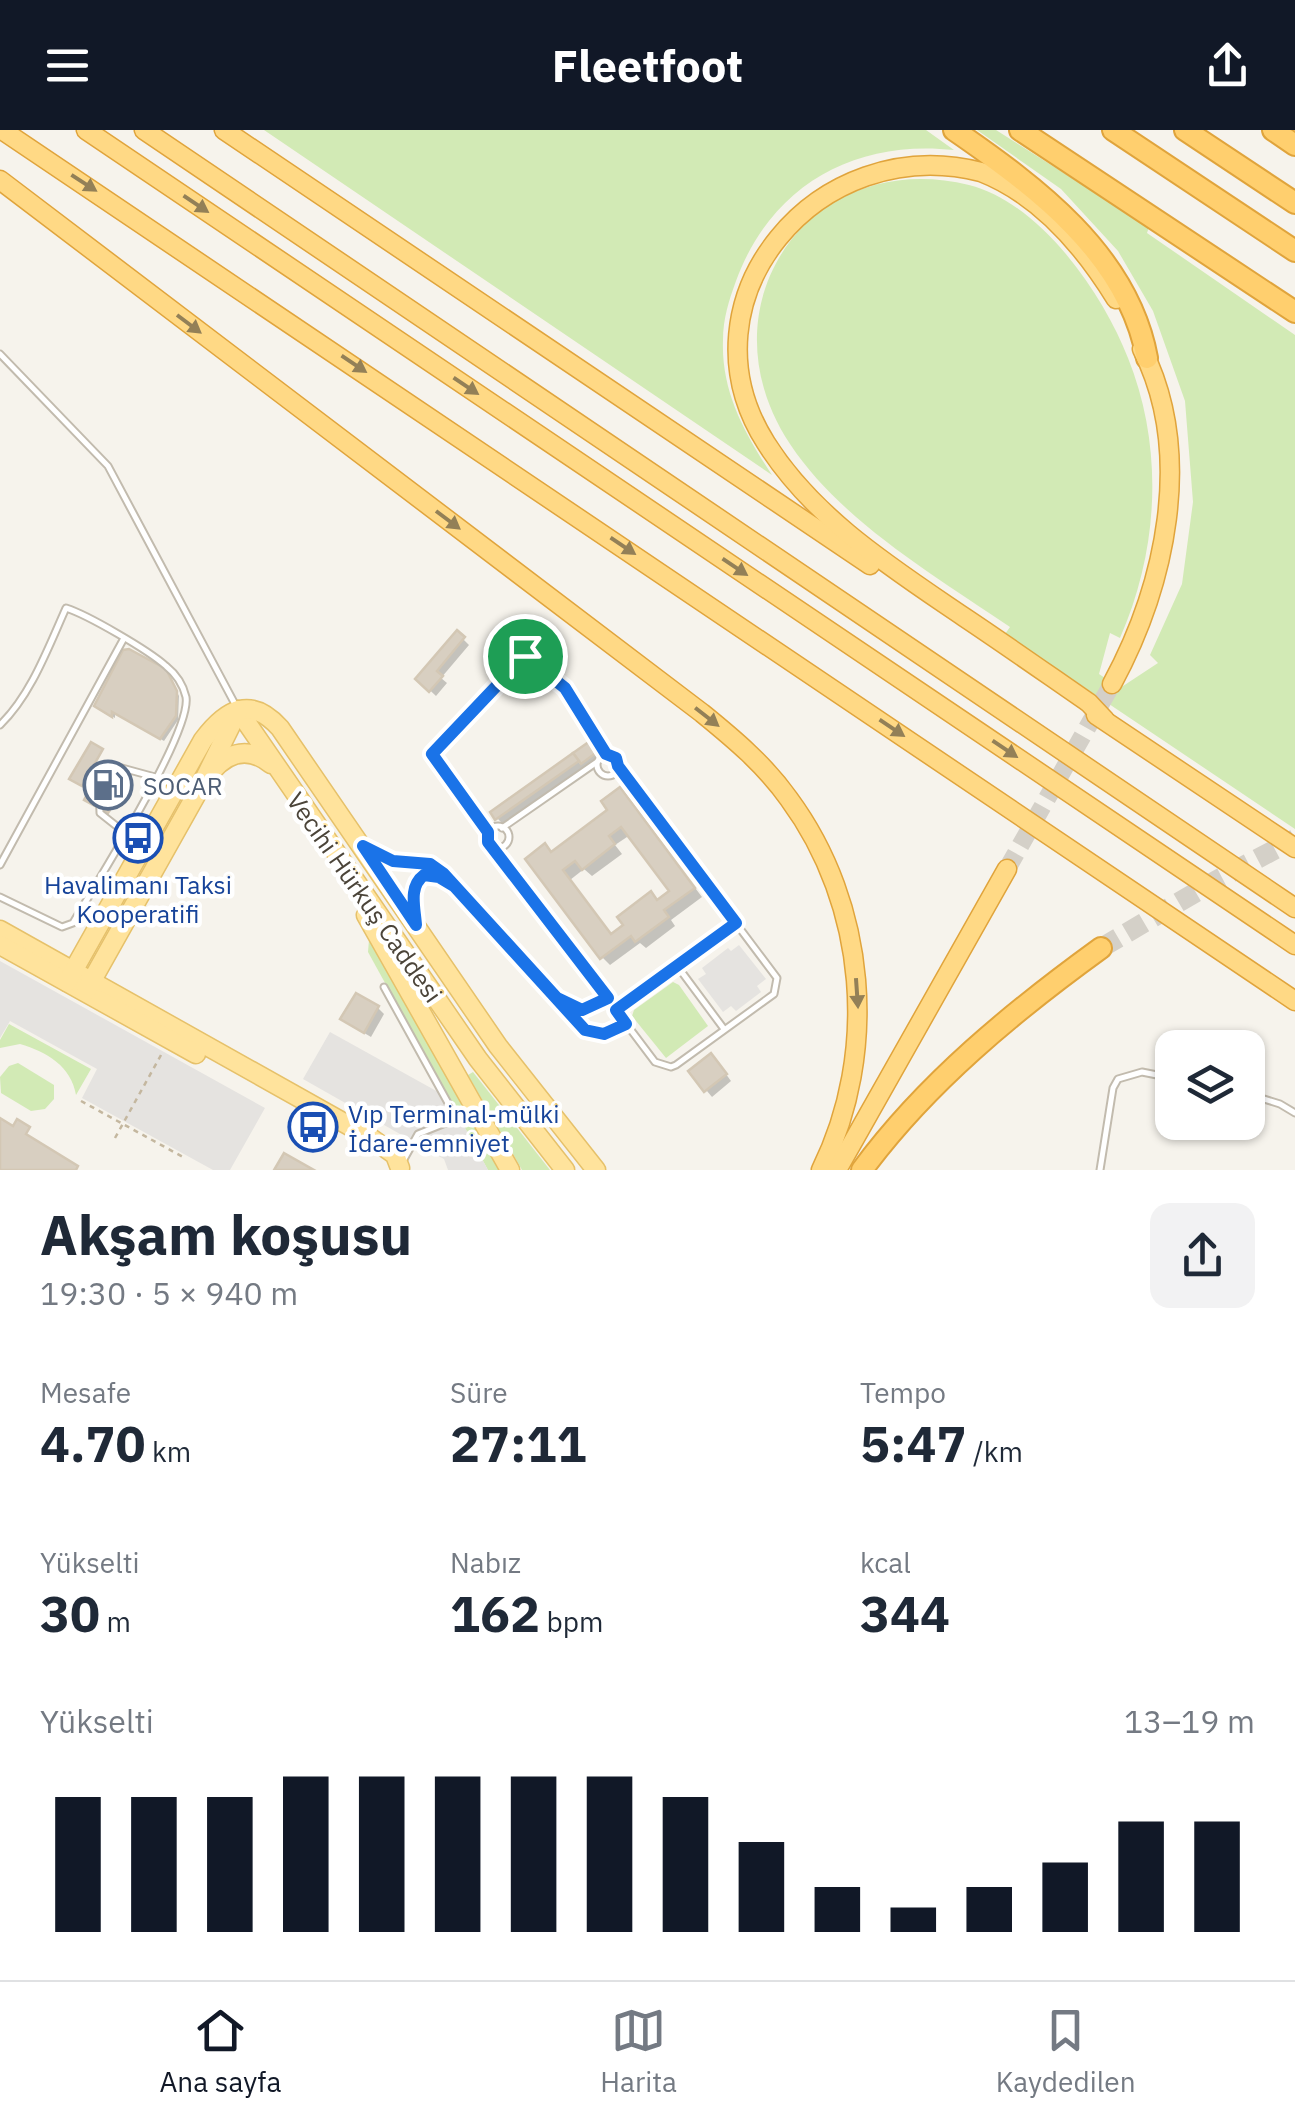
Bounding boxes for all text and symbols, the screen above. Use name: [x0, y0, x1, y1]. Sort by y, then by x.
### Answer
text: Fleetfoot: [552, 36, 743, 94]
icon: menu: [40, 38, 95, 93]
icon: share: [1200, 38, 1255, 93]
one-way arrow: [70, 174, 98, 192]
one-way arrow: [183, 194, 210, 213]
one-way arrow: [176, 313, 202, 333]
one-way arrow: [340, 355, 367, 373]
one-way arrow: [452, 376, 479, 395]
one-way arrow: [435, 510, 461, 530]
one-way arrow: [610, 536, 637, 555]
one-way arrow: [722, 558, 749, 576]
pin: [483, 614, 568, 699]
icon: arrive: [498, 629, 553, 684]
one-way arrow: [694, 706, 719, 727]
one-way arrow: [879, 718, 906, 737]
one-way arrow: [991, 739, 1018, 758]
fuel station icon: SOCAR: [82, 759, 134, 811]
place label: SOCAR: [143, 769, 223, 802]
street label: Vecihi Hürkuş Caddesi: [280, 785, 450, 1009]
bus stop icon: Havalimanı Taksi Kooperatifi: [112, 812, 164, 864]
place label: Havalimanı Taksi Kooperatifi: [44, 868, 232, 930]
one-way arrow: [849, 977, 865, 1009]
map controls: [1155, 1030, 1265, 1140]
button: layers: [1155, 1030, 1265, 1140]
place label: Vıp Terminal-mülki İdare-emniyet: [348, 1097, 559, 1159]
bus stop icon: Vıp Terminal-mülki İdare-emniyet: [287, 1101, 339, 1153]
text: Akşam koşusu: [40, 1199, 412, 1270]
button: share: [1150, 1203, 1255, 1308]
text: 19:30 · 5 × 940 m: [40, 1272, 298, 1314]
text: Mesafe: [40, 1374, 131, 1411]
text: Süre: [450, 1374, 508, 1411]
text: Tempo: [860, 1374, 946, 1411]
text: 4.70: [40, 1411, 146, 1476]
text: 27:11: [450, 1411, 587, 1476]
text: 5:47: [860, 1411, 967, 1476]
text: km: [146, 1433, 191, 1470]
text: /km: [967, 1433, 1023, 1470]
text: Yükselti: [40, 1544, 139, 1581]
text: Nabız: [450, 1544, 521, 1581]
text: kcal: [860, 1544, 911, 1581]
text: 30: [40, 1581, 100, 1646]
text: 162: [450, 1581, 540, 1646]
text: 344: [860, 1581, 950, 1646]
text: m: [100, 1603, 131, 1640]
text: bpm: [540, 1603, 604, 1640]
text: Yükselti: [40, 1700, 154, 1742]
text: 13–19 m: [1124, 1700, 1255, 1742]
tab: Ana sayfa: [159, 2003, 281, 2100]
tab: Harita: [600, 2003, 677, 2100]
tab: Kaydedilen: [996, 2003, 1136, 2100]

